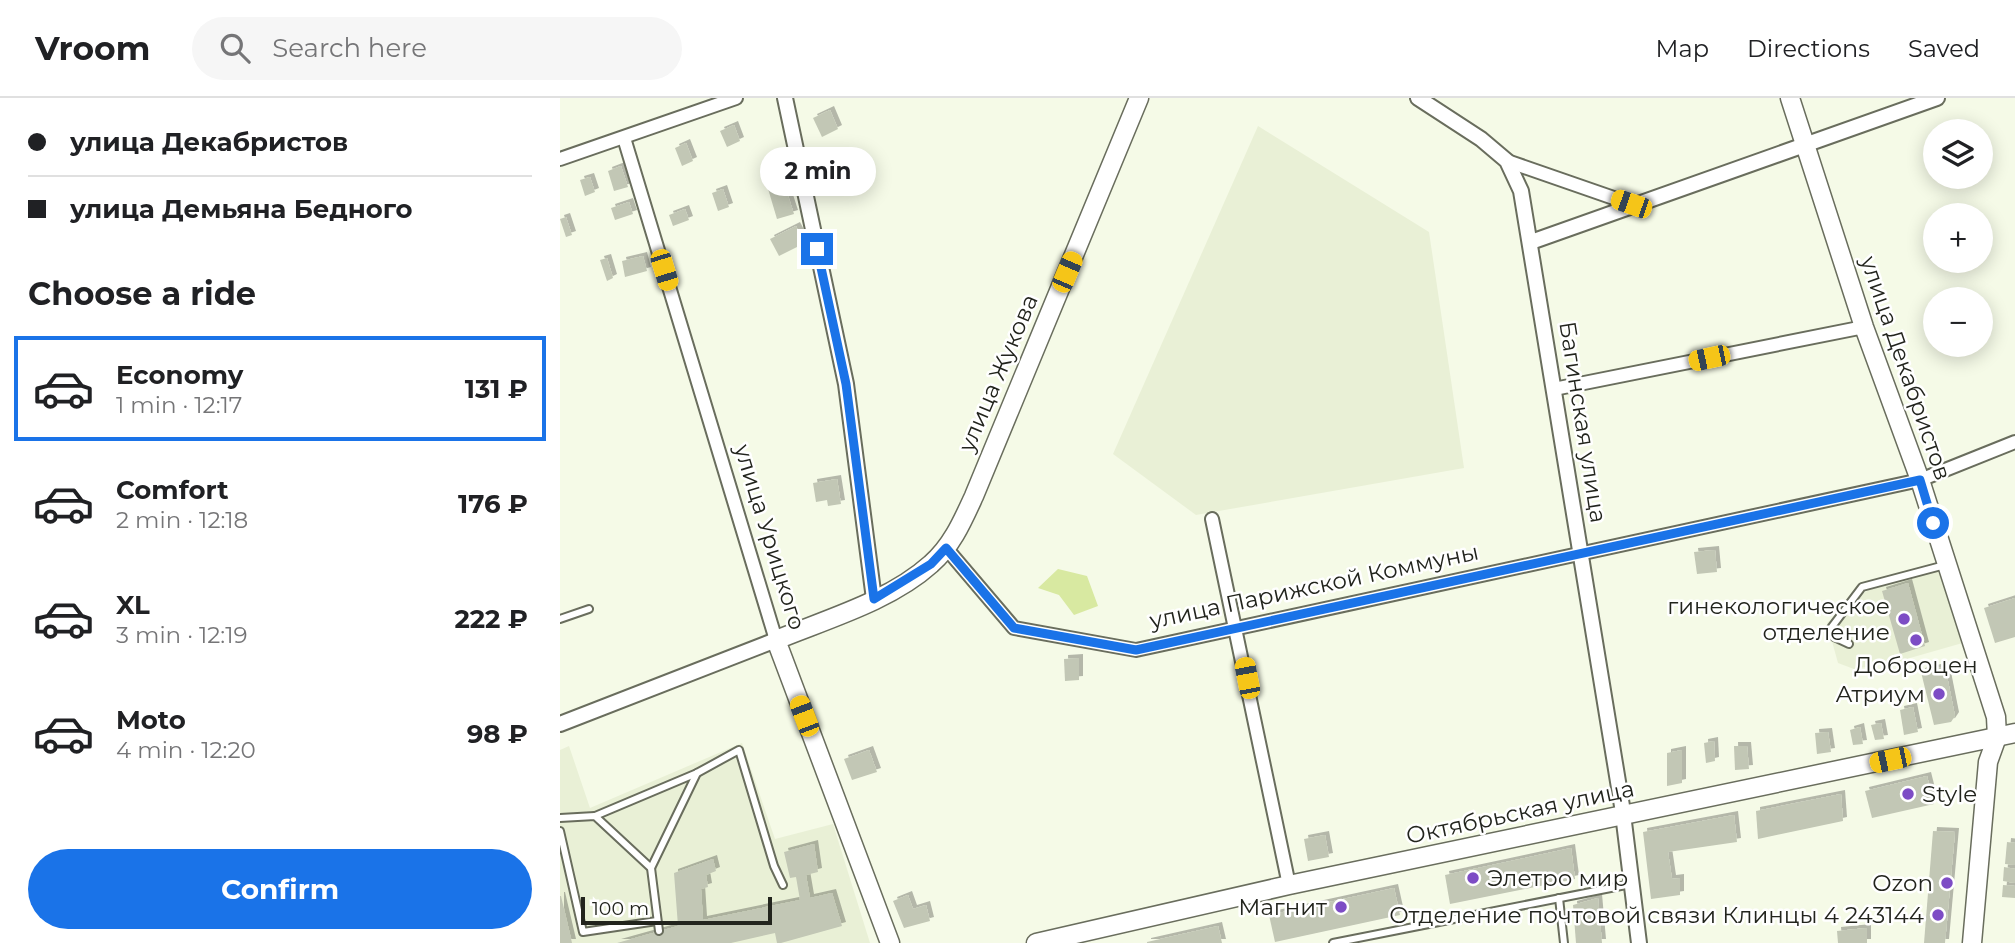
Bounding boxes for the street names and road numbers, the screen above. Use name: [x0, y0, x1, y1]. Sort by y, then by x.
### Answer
street label: улица Декабристов: [1854, 251, 1957, 484]
street label: улица Жукова: [952, 290, 1044, 457]
street label: Багинская улица: [1553, 319, 1613, 525]
street label: улица Урицкого: [728, 440, 812, 633]
street label: улица Парижской Коммуны: [1146, 537, 1481, 635]
street label: Октябрьская улица: [1403, 774, 1637, 850]

